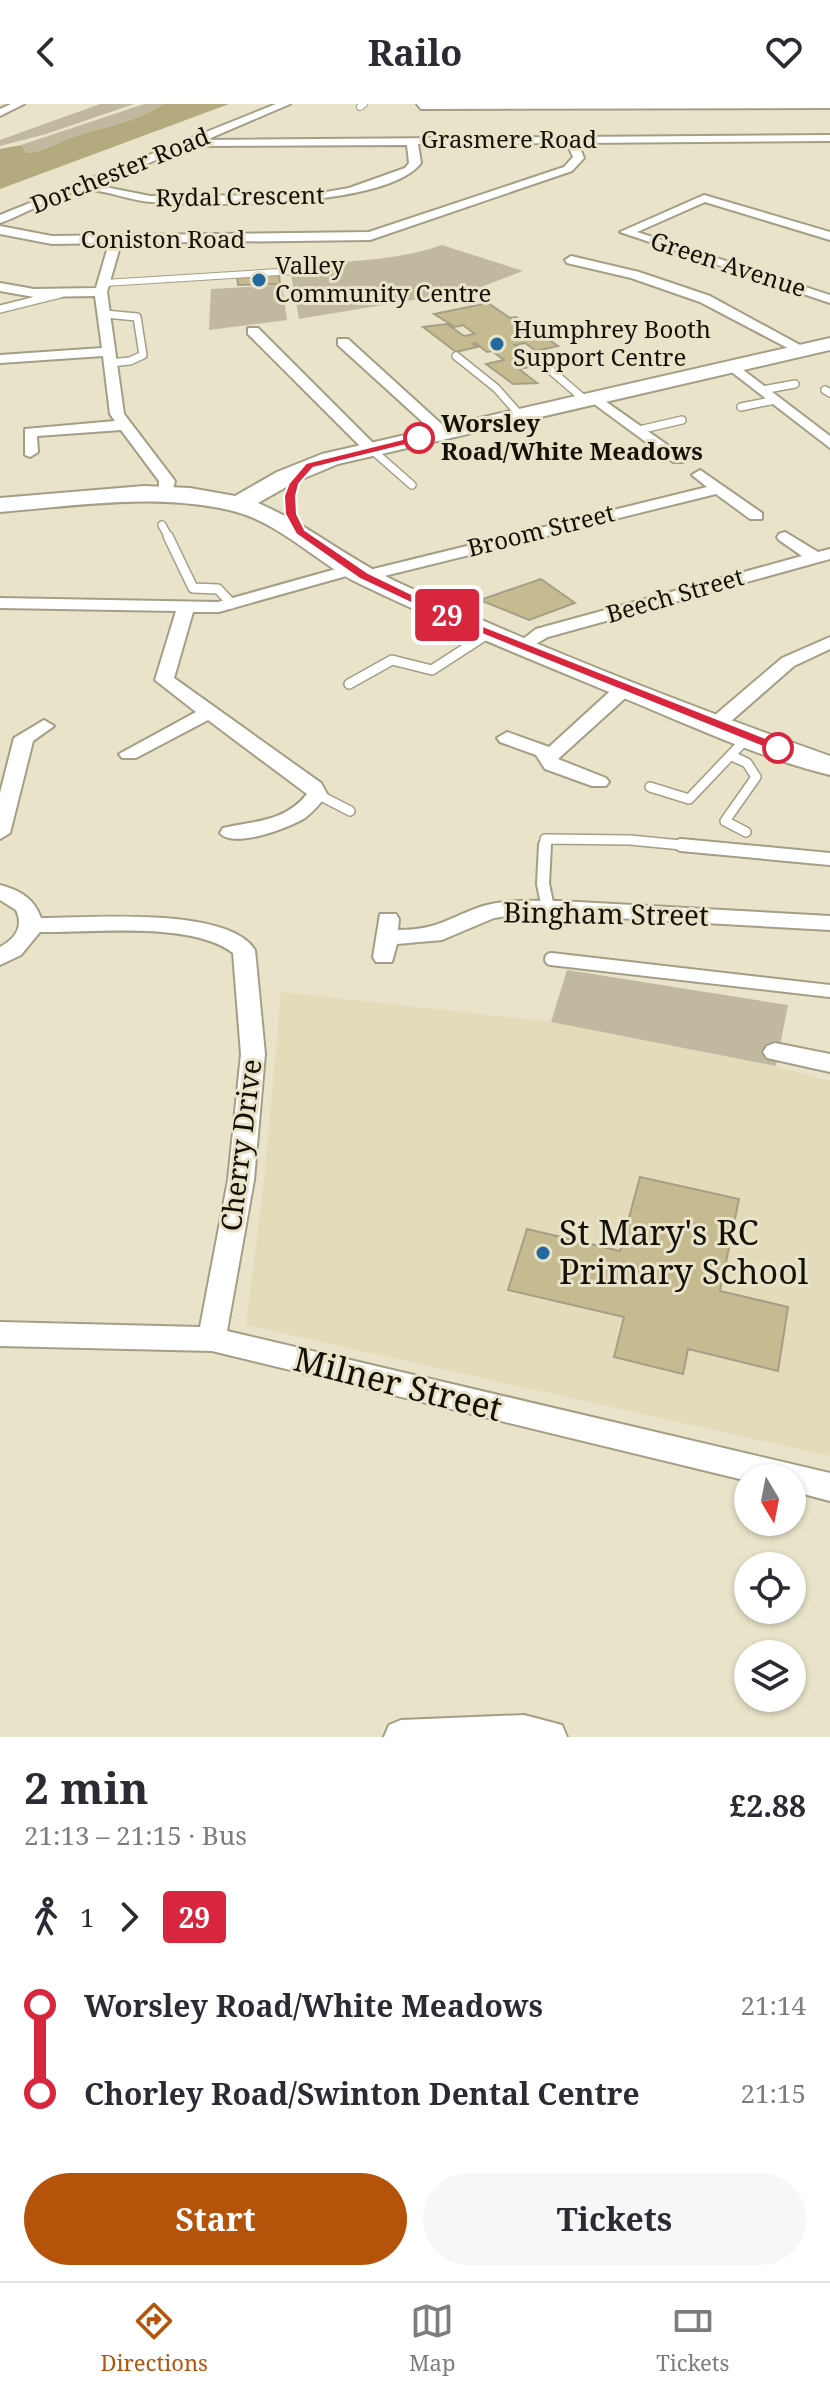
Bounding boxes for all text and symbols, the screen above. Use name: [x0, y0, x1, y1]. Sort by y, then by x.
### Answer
text: Railo: [368, 28, 462, 77]
icon: back: [24, 30, 68, 74]
icon: heart: [762, 30, 806, 74]
street label: Dorchester Road: [25, 119, 214, 220]
street label: Grasmere Road: [421, 122, 597, 155]
street label: Rydal Crescent: [155, 178, 325, 213]
street label: Coniston Road: [81, 222, 245, 255]
street label: Green Avenue: [647, 223, 810, 304]
place label: Valley Community Centre: [275, 248, 491, 309]
marker: Valley Community Centre: [250, 271, 268, 289]
place label: Humphrey Booth Support Centre: [513, 312, 711, 373]
marker: Humphrey Booth Support Centre: [488, 335, 506, 353]
place label: Worsley Road/White Meadows: [441, 406, 703, 467]
marker: Worsley Road/White Meadows: [404, 423, 434, 453]
street label: Broom Street: [464, 495, 618, 564]
street label: Beech Street: [602, 559, 747, 630]
line badge: 29: [411, 589, 483, 641]
text: 29: [431, 596, 463, 634]
unlabelled marker: [763, 733, 793, 763]
street label: Bingham Street: [503, 892, 709, 934]
street label: Cherry Drive: [211, 1057, 269, 1233]
place label: St Mary's RC Primary School: [559, 1209, 809, 1294]
marker: St Mary's RC Primary School: [534, 1244, 552, 1262]
street label: Milner Street: [289, 1335, 507, 1431]
north arrow: [734, 1464, 806, 1536]
map controls: [734, 1464, 806, 1712]
button: locate: [734, 1552, 806, 1624]
button: layers: [734, 1640, 806, 1712]
text: 2 min: [24, 1757, 149, 1817]
text: £2.88: [730, 1785, 806, 1826]
text: 21:13 – 21:15 · Bus: [24, 1817, 247, 1853]
icon: walk: [24, 1895, 68, 1939]
icon: forward: [107, 1895, 151, 1939]
text: 29: [179, 1898, 210, 1936]
text: 1: [80, 1899, 95, 1935]
text: Worsley Road/White Meadows: [84, 1985, 543, 2026]
text: 21:14: [740, 1987, 806, 2023]
text: Chorley Road/Swinton Dental Centre: [84, 2073, 640, 2114]
text: 21:15: [740, 2075, 806, 2111]
button: Start: [24, 2173, 407, 2265]
button: Tickets: [423, 2173, 806, 2265]
tab: Directions: [100, 2299, 208, 2377]
tab: Map: [409, 2299, 455, 2377]
tab: Tickets: [656, 2299, 730, 2377]

